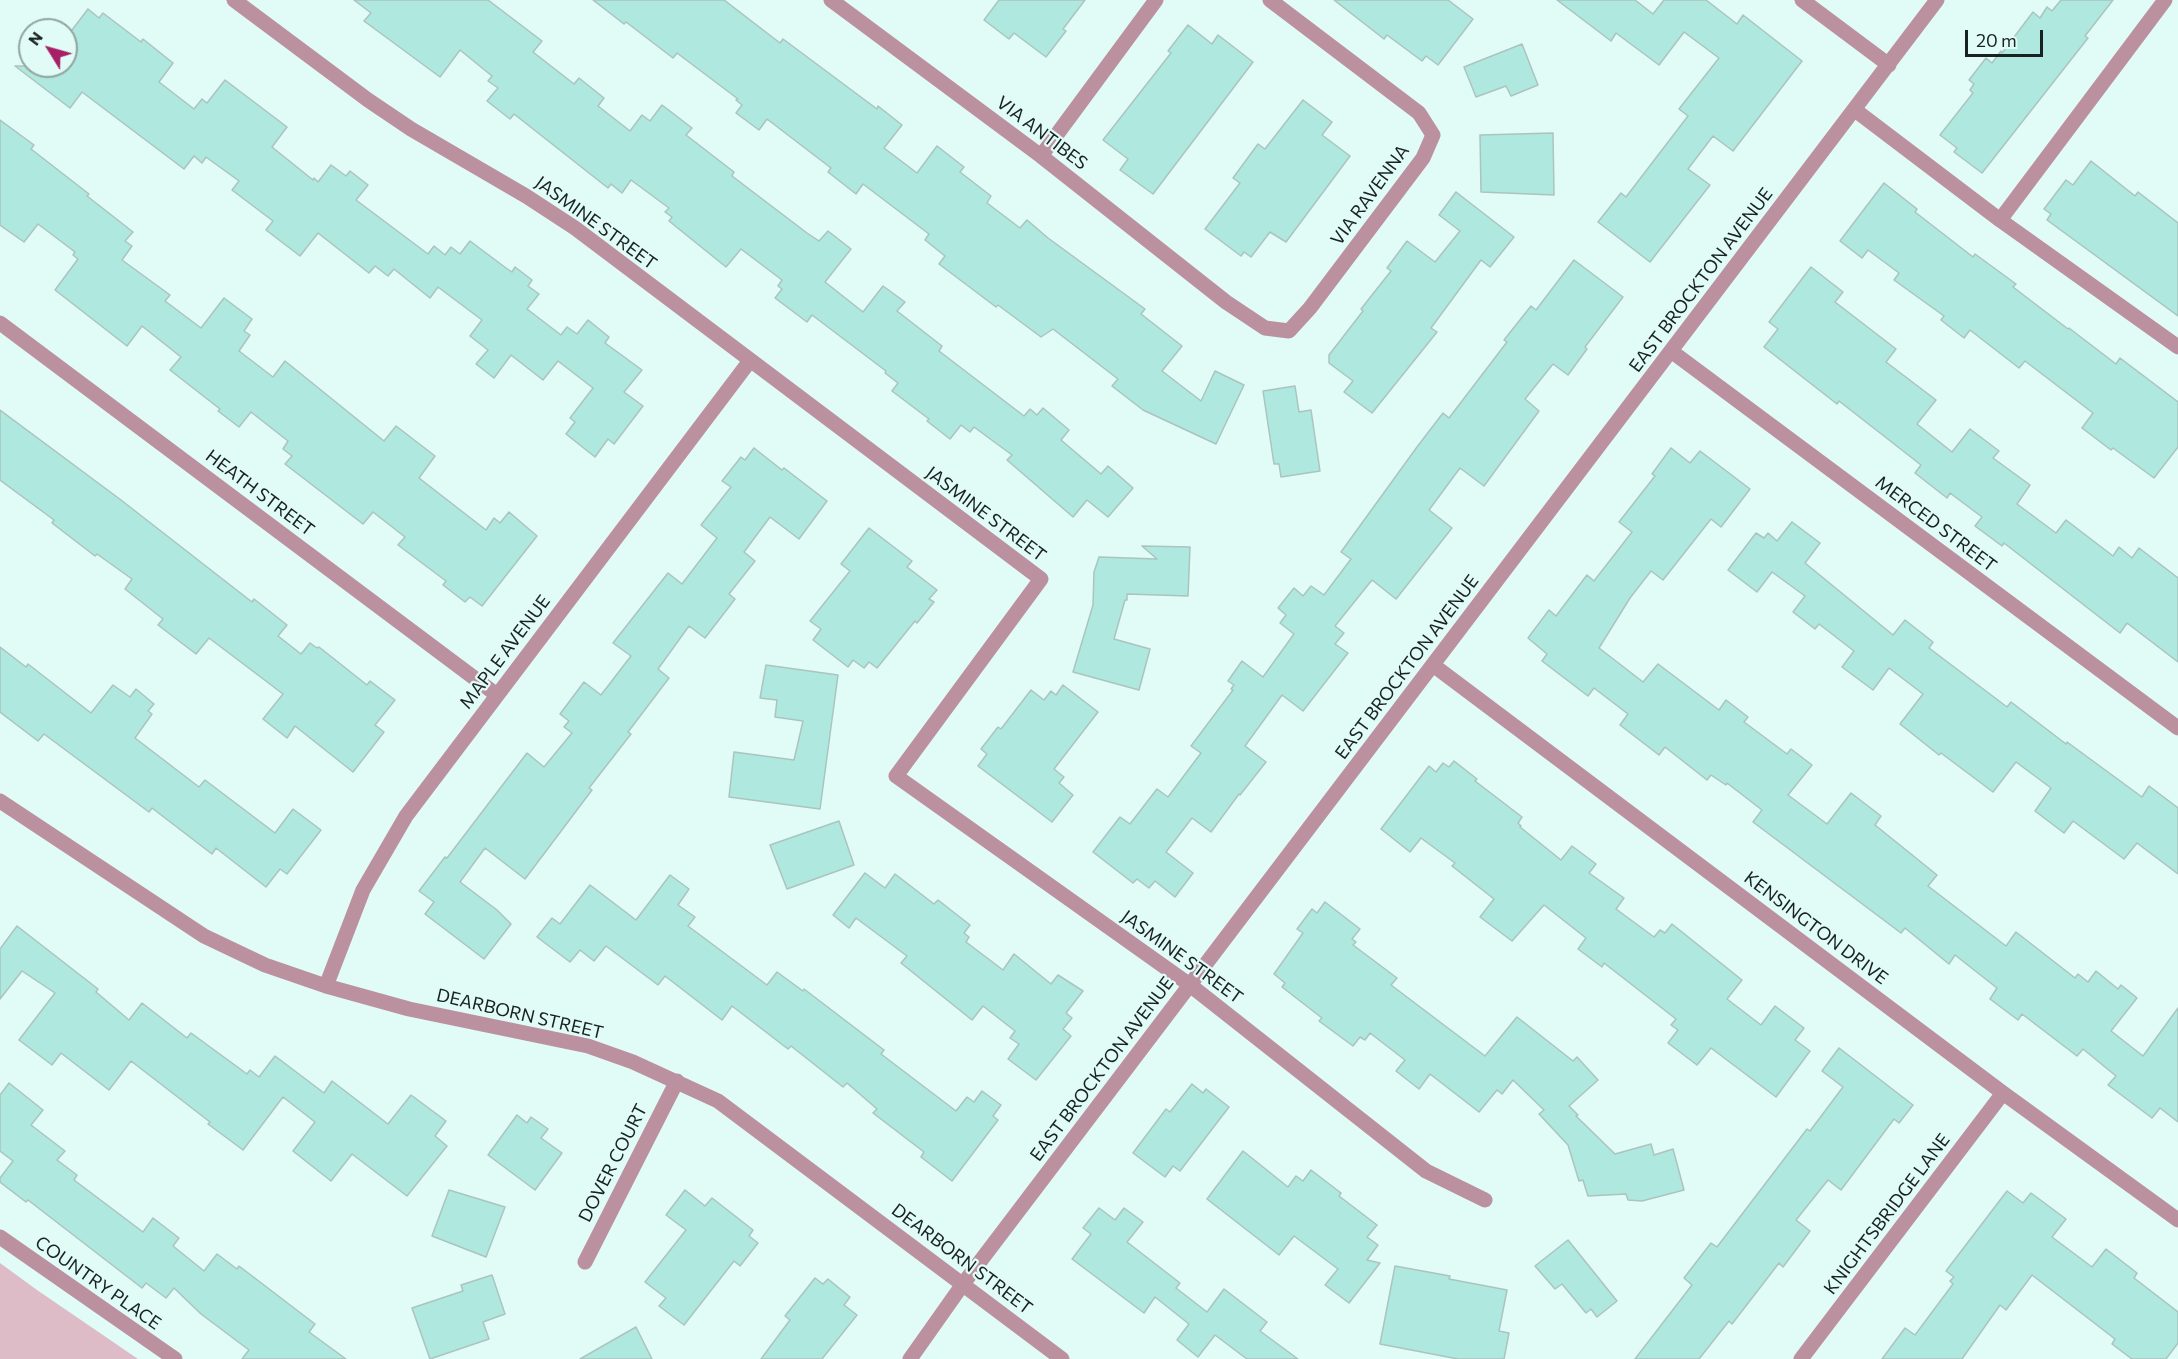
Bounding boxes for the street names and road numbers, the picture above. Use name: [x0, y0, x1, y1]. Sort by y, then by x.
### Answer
street label: VIA ANTIBES: [992, 92, 1092, 174]
street label: VIA RAVENNA: [1326, 141, 1414, 249]
street label: JASMINE STREET: [531, 172, 661, 274]
street label: EAST BROCKTON AVENUE: [1625, 184, 1777, 376]
street label: HEATH STREET: [201, 445, 319, 541]
street label: JASMINE STREET: [922, 462, 1050, 566]
street label: MERCED STREET: [1871, 471, 2001, 577]
street label: EAST BROCKTON AVENUE: [1331, 571, 1483, 763]
street label: MAPLE AVENUE: [455, 591, 555, 713]
street label: KENSINGTON DRIVE: [1740, 867, 1892, 989]
street label: JASMINE STREET: [1117, 906, 1247, 1008]
street label: EAST BROCKTON AVENUE: [1026, 973, 1178, 1165]
street label: DEARBORN STREET: [434, 984, 606, 1044]
street label: DOVER COURT: [574, 1100, 652, 1226]
street label: KNIGHTSBRIDGE LANE: [1819, 1129, 1955, 1299]
street label: DEARBORN STREET: [887, 1199, 1037, 1319]
street label: COUNTRY PLACE: [31, 1232, 165, 1334]

